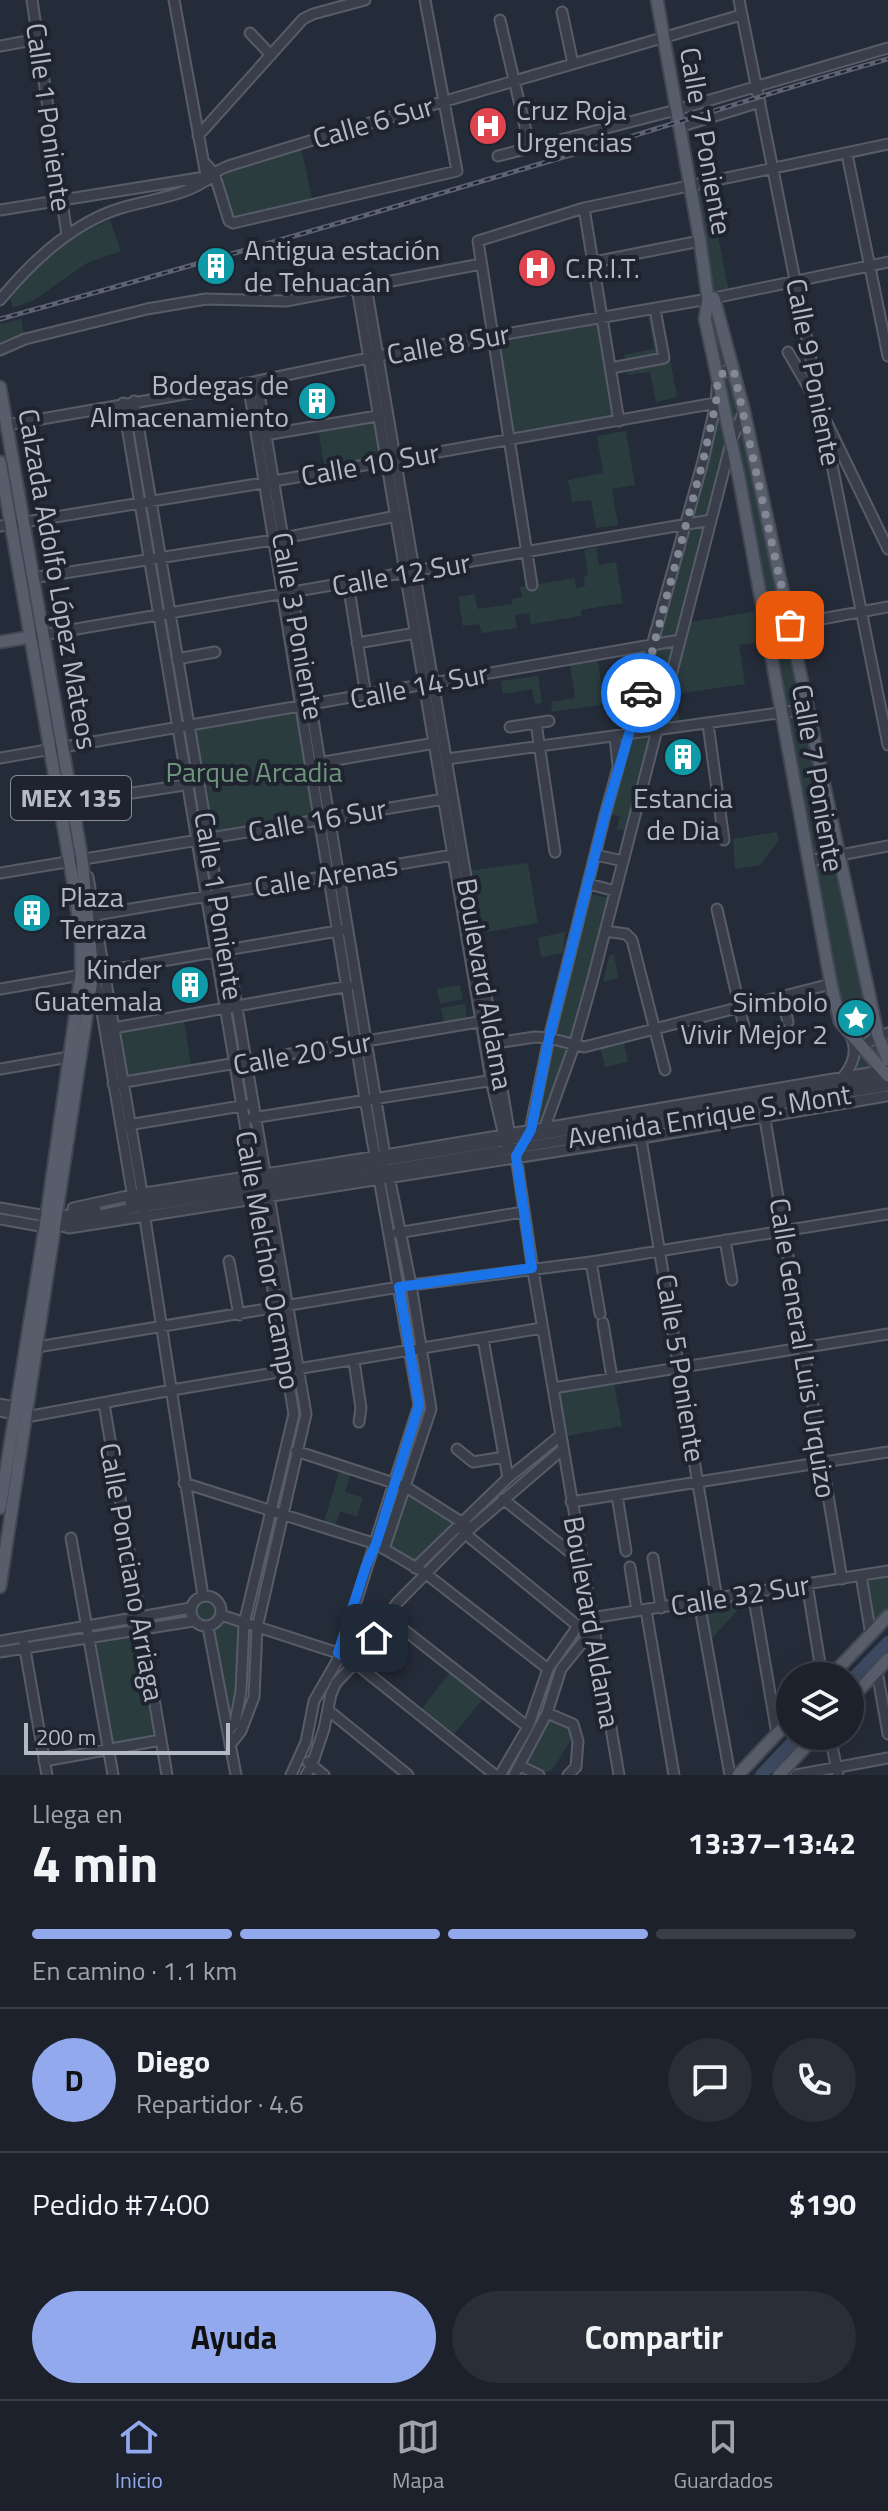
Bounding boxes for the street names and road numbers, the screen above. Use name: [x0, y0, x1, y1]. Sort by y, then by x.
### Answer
street label: Calle 1 Poniente: [15, 20, 84, 214]
street label: Calle 7 Poniente: [669, 44, 744, 238]
street label: Calle 6 Sur: [307, 84, 439, 159]
street label: Calle 9 Poniente: [775, 275, 854, 469]
street label: Calle 8 Sur: [383, 312, 513, 375]
street label: Calzada Adolfo López Mateos: [7, 405, 110, 753]
street label: Calle 10 Sur: [297, 430, 443, 497]
street label: Calle 3 Poniente: [261, 529, 336, 723]
street label: Calle 12 Sur: [328, 540, 474, 607]
street label: Calle 14 Sur: [346, 651, 492, 720]
street label: Calle 7 Poniente: [781, 681, 856, 875]
road number: MEX 135: [11, 776, 131, 820]
street label: Calle 16 Sur: [244, 786, 390, 853]
street label: Calle 1 Poniente: [183, 809, 256, 1003]
street label: Calle Arenas: [251, 843, 401, 908]
street label: Boulevard Aldama: [446, 875, 525, 1093]
street label: Calle 20 Sur: [229, 1019, 375, 1086]
street label: Avenida Enrique S. Mont: [564, 1072, 854, 1159]
street label: Calle Melchor Ocampo: [225, 1127, 312, 1393]
street label: Calle General Luis Urquizo: [759, 1195, 848, 1501]
street label: Calle 5 Poniente: [645, 1271, 718, 1465]
street label: Calle Ponciano Arriaga: [89, 1439, 176, 1705]
street label: Boulevard Aldama: [553, 1513, 632, 1731]
street label: Calle 32 Sur: [668, 1562, 813, 1627]

